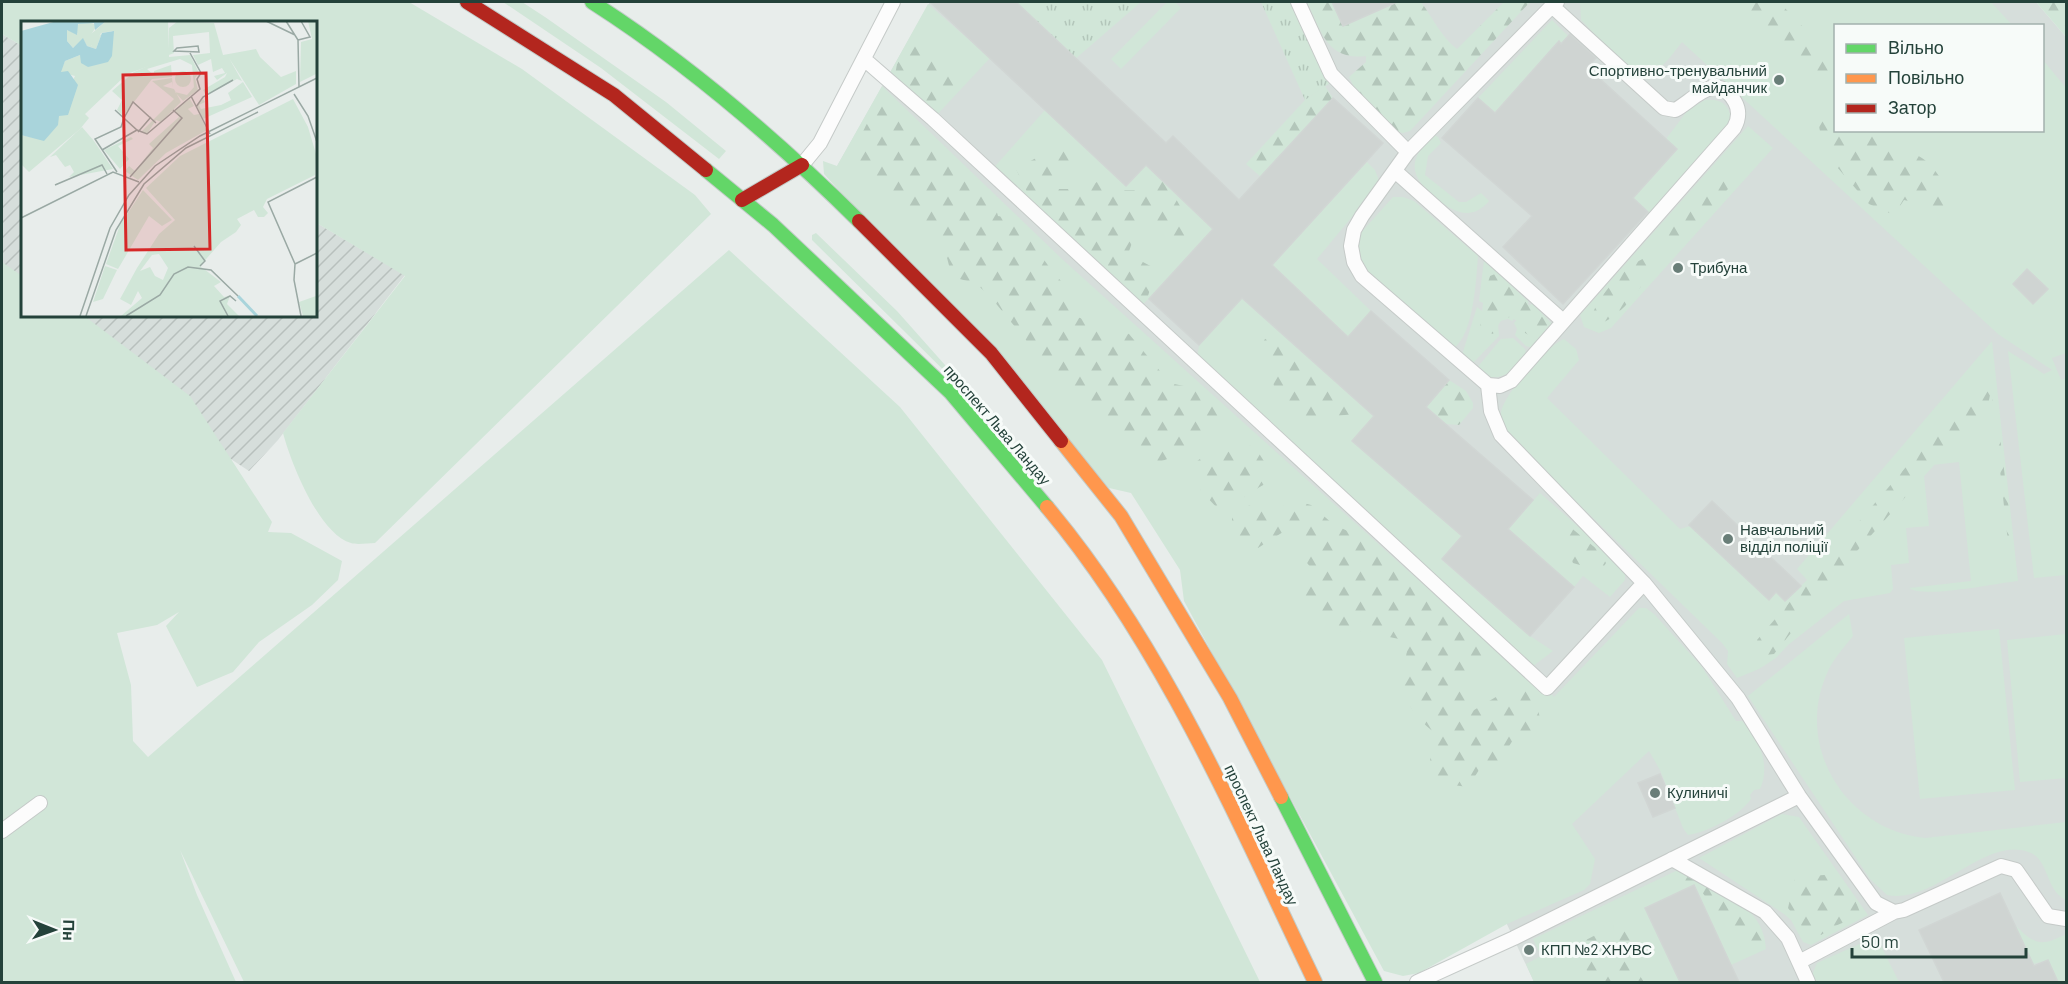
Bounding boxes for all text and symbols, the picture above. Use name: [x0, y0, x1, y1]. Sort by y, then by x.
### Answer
inset map: [21, 21, 316, 316]
legend: [1834, 24, 2044, 132]
text: Вільно: [1888, 36, 1944, 58]
place label: Спортивно-тренувальний майданчик: [1589, 61, 1767, 96]
text: Повільно: [1888, 66, 1964, 88]
marker: Спортивно-тренувальний майданчик: [1772, 73, 1786, 87]
text: Затор: [1888, 96, 1937, 118]
place label: Трибуна: [1690, 258, 1748, 276]
marker: Трибуна: [1671, 261, 1685, 275]
street label: проспект Льва Ландау: [941, 361, 1055, 488]
place label: Навчальний відділ поліції: [1740, 520, 1829, 555]
marker: Навчальний відділ поліції: [1721, 532, 1735, 546]
street label: проспект Льва Ландау: [1221, 761, 1303, 908]
place label: Кулиничі: [1667, 783, 1728, 801]
marker: Кулиничі: [1648, 786, 1662, 800]
north arrow: [24, 900, 84, 960]
text: Пн: [60, 920, 79, 941]
scale bar: [1852, 921, 2026, 959]
text: 50 m: [1861, 930, 1899, 952]
place label: КПП №2 ХНУВС: [1541, 940, 1652, 958]
marker: КПП №2 ХНУВС: [1522, 943, 1536, 957]

